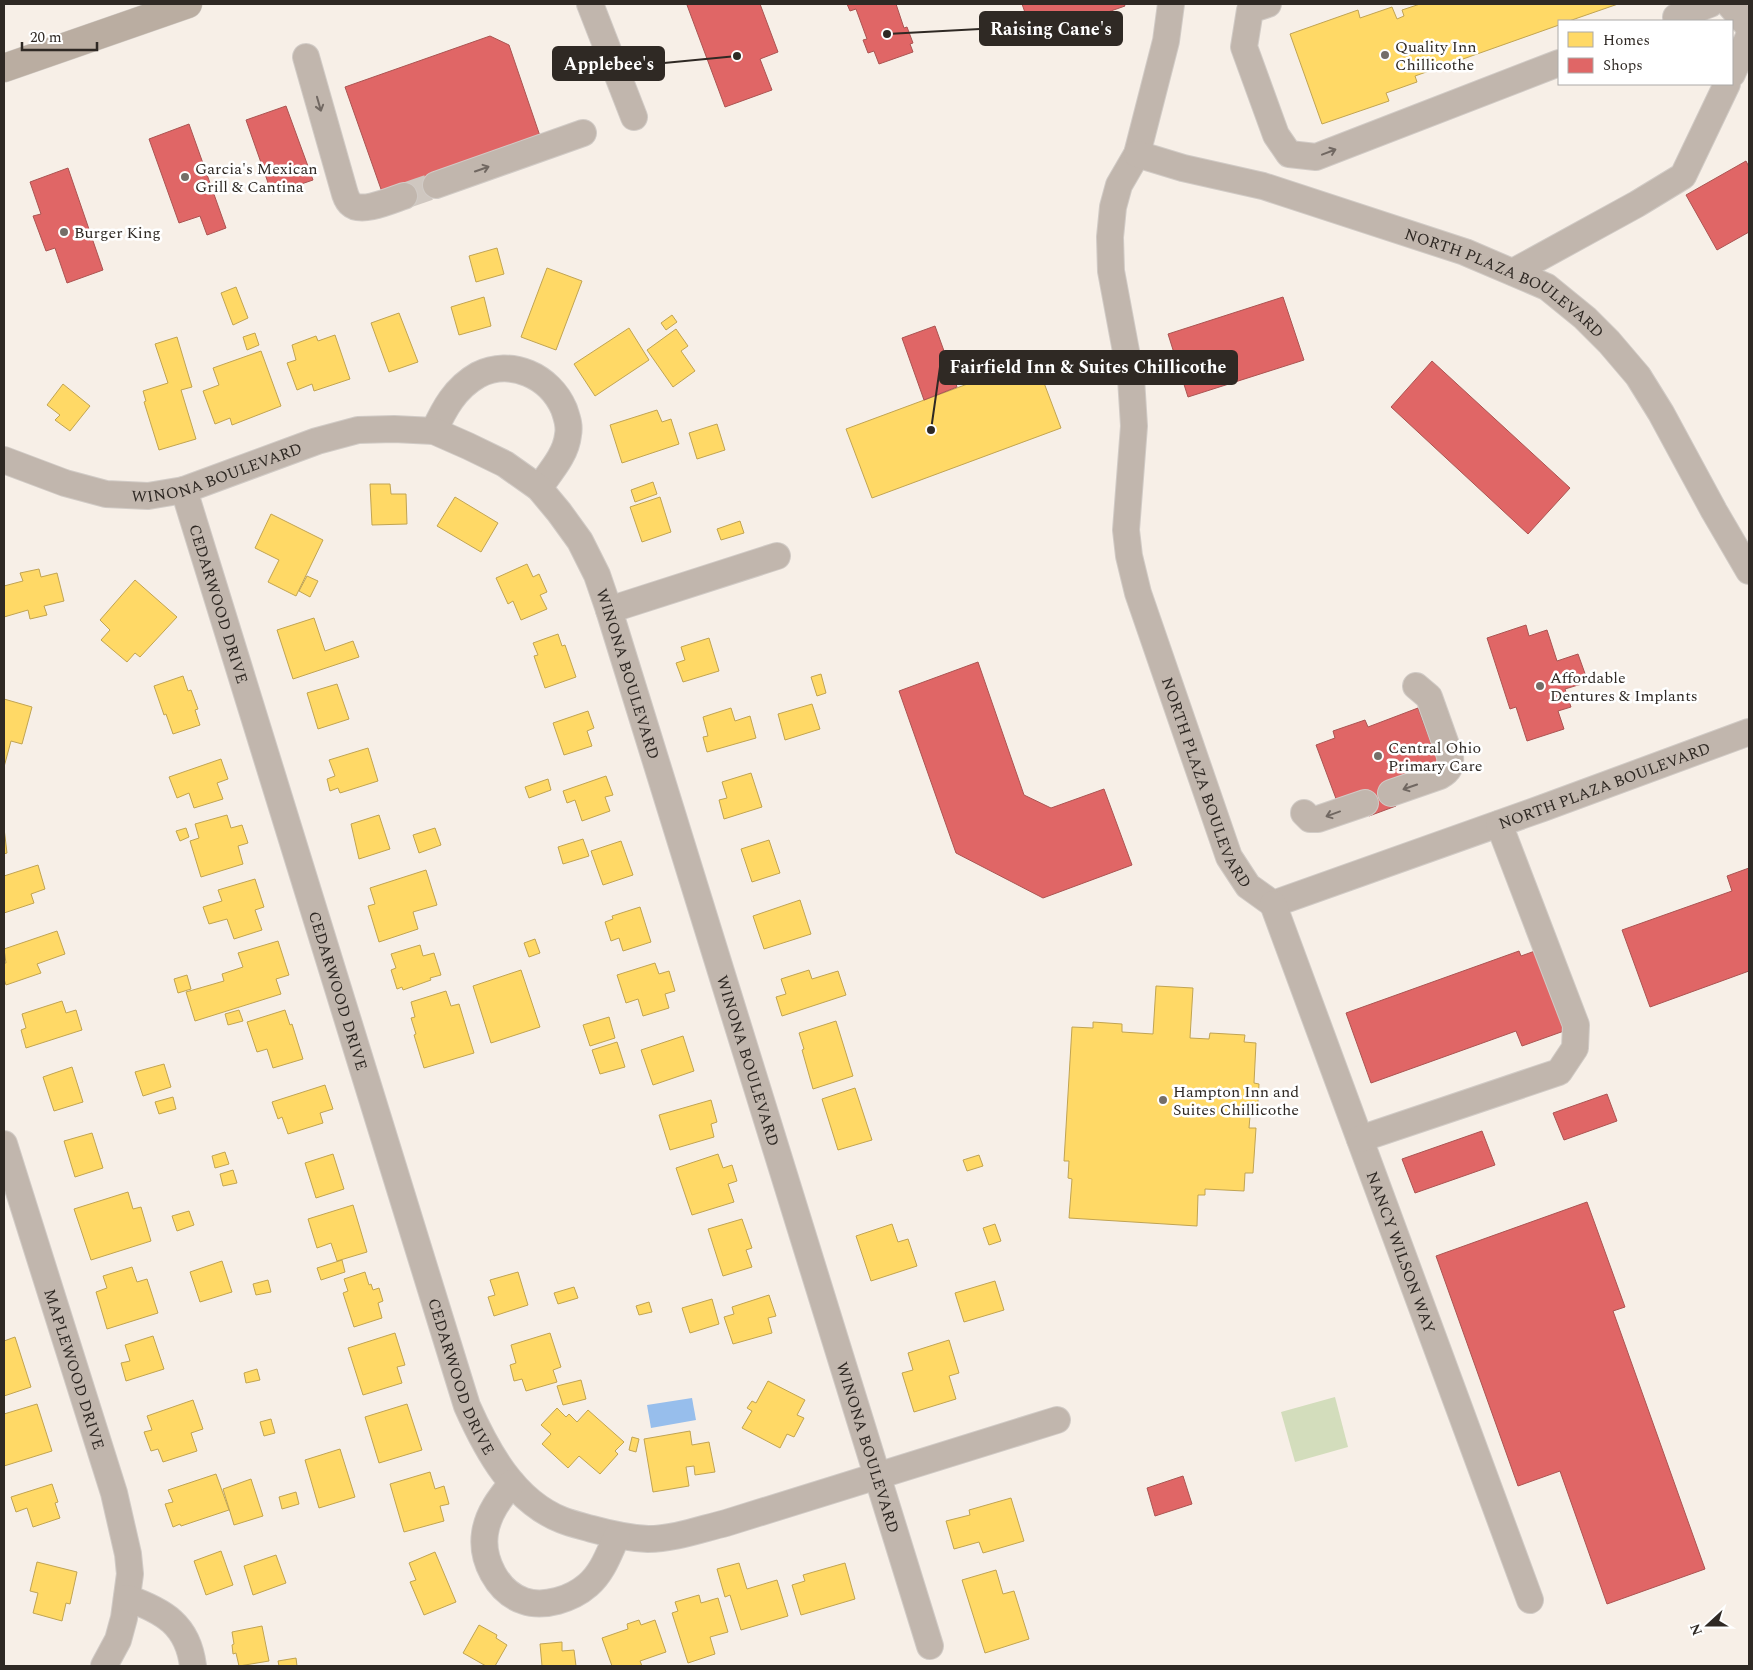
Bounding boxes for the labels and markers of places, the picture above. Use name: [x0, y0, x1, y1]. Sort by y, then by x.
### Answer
callout: Raising Cane's: [980, 12, 1122, 45]
place label: Quality Inn Chillicothe: [1395, 35, 1477, 77]
callout: Applebee's: [553, 47, 664, 80]
marker: Quality Inn Chillicothe: [1379, 49, 1391, 61]
place label: Garcia's Mexican Grill & Cantina: [195, 157, 318, 199]
marker: Garcia's Mexican Grill & Cantina: [179, 171, 191, 183]
place label: Burger King: [74, 221, 161, 245]
marker: Burger King: [58, 226, 70, 238]
callout: Fairfield Inn & Suites Chillicothe: [940, 351, 1237, 384]
place label: Affordable Dentures & Implants: [1550, 666, 1698, 708]
marker: Affordable Dentures & Implants: [1534, 680, 1546, 692]
place label: Central Ohio Primary Care: [1388, 736, 1482, 778]
marker: Central Ohio Primary Care: [1372, 750, 1384, 762]
place label: Hampton Inn and Suites Chillicothe: [1173, 1080, 1299, 1122]
marker: Hampton Inn and Suites Chillicothe: [1157, 1094, 1169, 1106]

